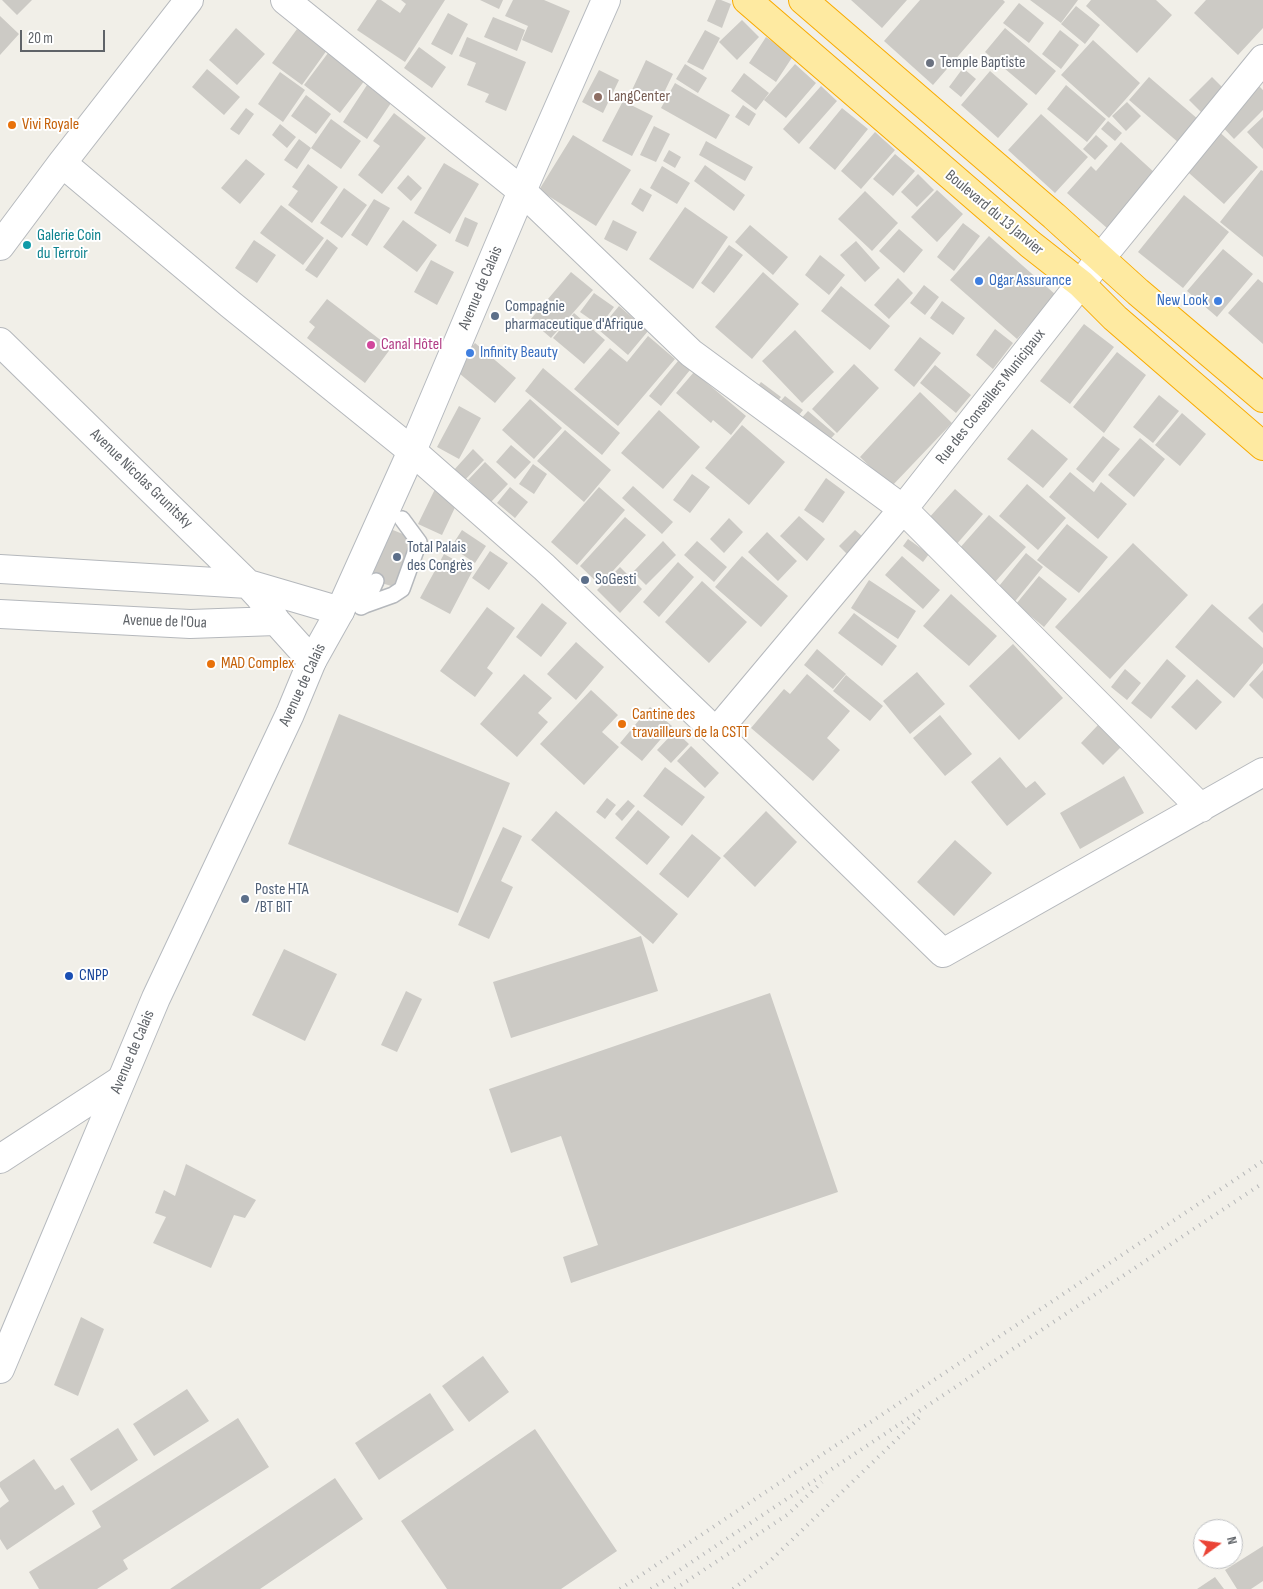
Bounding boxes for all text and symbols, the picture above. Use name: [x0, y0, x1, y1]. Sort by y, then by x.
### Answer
scale bar: [22, 20, 108, 52]
text: 20 m: [28, 29, 53, 48]
place label: Temple Baptiste: [940, 53, 1025, 73]
marker: Temple Baptiste: [924, 57, 936, 69]
place label: LangCenter: [608, 87, 670, 107]
marker: LangCenter: [592, 91, 604, 103]
place label: Vivi Royale: [22, 115, 79, 135]
marker: Vivi Royale: [6, 119, 18, 131]
street label: Boulevard du 13 Janvier: [941, 166, 1047, 260]
place label: Galerie Coin du Terroir: [37, 226, 101, 264]
marker: Galerie Coin du Terroir: [21, 239, 33, 251]
street label: Avenue de Calais: [455, 243, 507, 333]
place label: Ogar Assurance: [989, 271, 1071, 291]
marker: Ogar Assurance: [973, 275, 985, 287]
place label: New Look: [1157, 291, 1208, 311]
marker: New Look: [1212, 295, 1224, 307]
place label: Compagnie pharmaceutique d'Afrique: [505, 297, 643, 335]
marker: Compagnie pharmaceutique d'Afrique: [489, 310, 501, 322]
street label: Rue des Conseillers Municipaux: [932, 325, 1050, 469]
place label: Canal Hôtel: [381, 335, 442, 355]
marker: Canal Hôtel: [365, 339, 377, 351]
place label: Infinity Beauty: [480, 343, 558, 363]
marker: Infinity Beauty: [464, 347, 476, 359]
street label: Avenue Nicolas Grunitsky: [86, 425, 196, 533]
place label: Total Palais des Congrès: [407, 538, 472, 576]
marker: Total Palais des Congrès: [391, 551, 403, 563]
place label: SoGesti: [595, 570, 637, 590]
marker: SoGesti: [579, 574, 591, 586]
street label: Avenue de l'Oua: [123, 611, 207, 633]
street label: Avenue de Calais: [276, 641, 330, 729]
place label: MAD Complex: [221, 654, 294, 674]
marker: MAD Complex: [205, 658, 217, 670]
place label: Cantine des travailleurs de la CSTT: [632, 705, 749, 743]
marker: Cantine des travailleurs de la CSTT: [616, 718, 628, 730]
place label: Poste HTA /BT BIT: [255, 880, 309, 918]
marker: Poste HTA /BT BIT: [239, 893, 251, 905]
place label: CNPP: [79, 966, 108, 986]
marker: CNPP: [63, 970, 75, 982]
street label: Avenue de Calais: [107, 1007, 159, 1097]
north arrow: [1193, 1519, 1243, 1569]
text: N: [1223, 1535, 1241, 1546]

